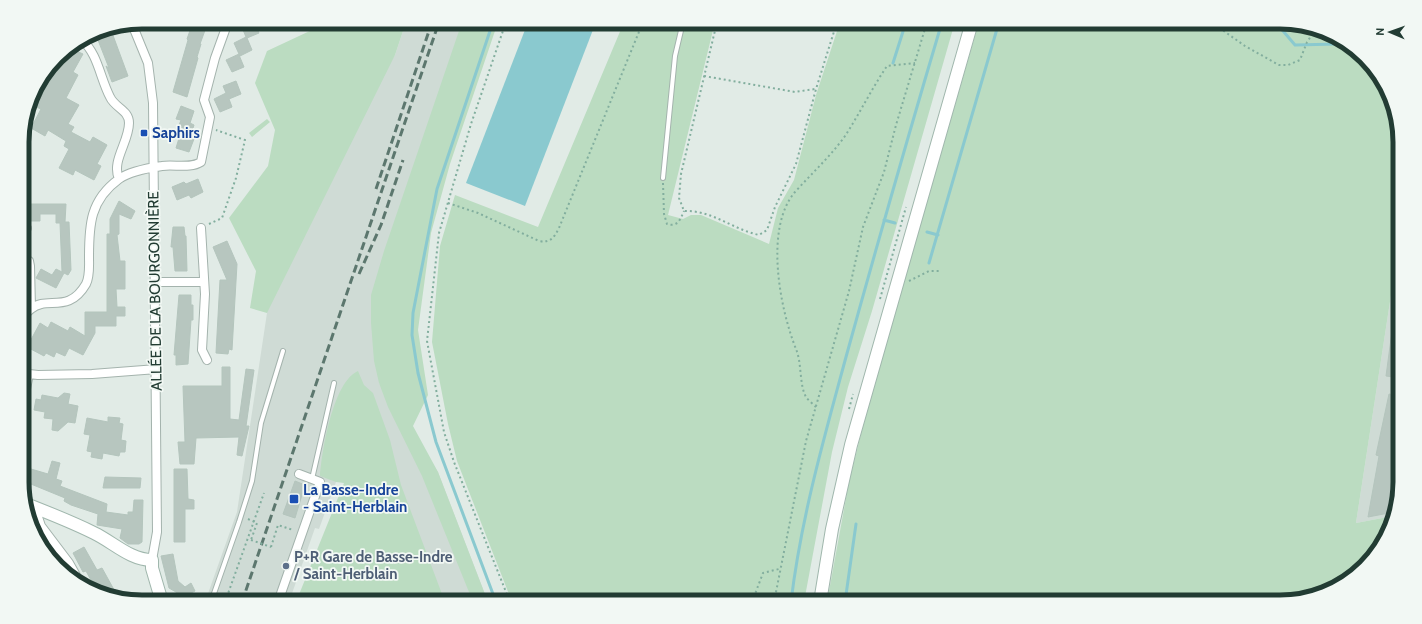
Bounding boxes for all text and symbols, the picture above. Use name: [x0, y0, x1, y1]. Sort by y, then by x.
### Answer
north arrow: [1370, 12, 1410, 52]
text: N: [1373, 28, 1387, 36]
place label: Saphirs: [152, 124, 200, 142]
marker: Saphirs: [139, 128, 149, 138]
street label: ALLÉE DE LA BOURGONNIÈRE: [143, 191, 166, 391]
place label: La Basse-Indre - Saint-Herblain: [303, 481, 407, 516]
marker: La Basse-Indre - Saint-Herblain: [288, 493, 300, 505]
place label: P+R Gare de Basse-Indre / Saint-Herblain: [293, 548, 453, 583]
marker: P+R Gare de Basse-Indre / Saint-Herblain: [281, 561, 291, 571]

